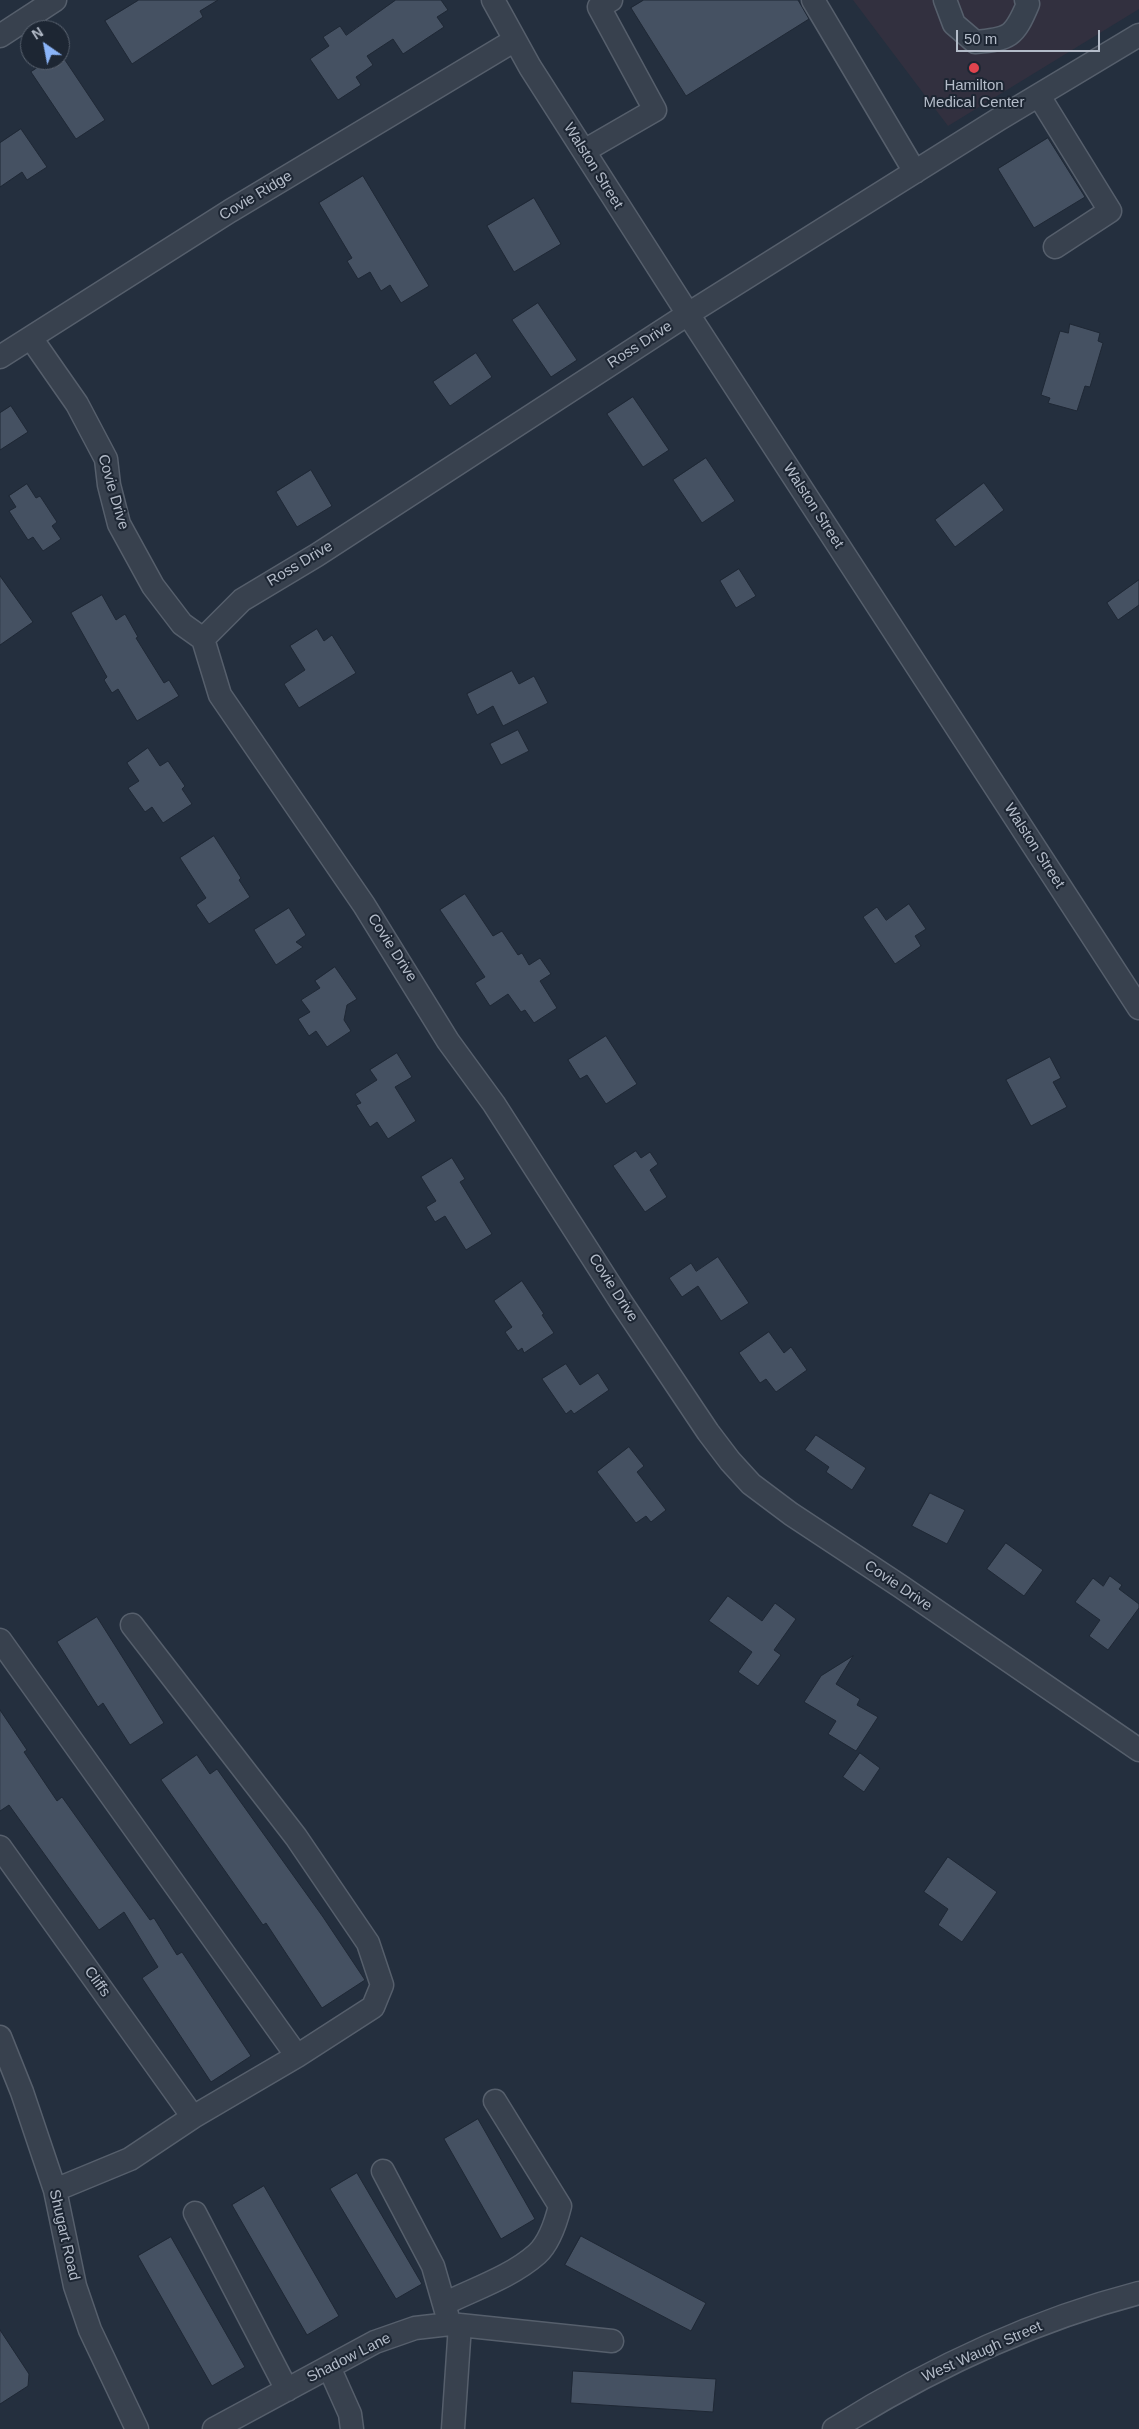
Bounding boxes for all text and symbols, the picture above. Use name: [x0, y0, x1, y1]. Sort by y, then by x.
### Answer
north arrow: [20, 20, 70, 70]
scale bar: [959, 20, 1103, 52]
text: N: [29, 24, 46, 43]
text: 50 m: [964, 30, 997, 47]
marker: Hamilton Medical Center: [967, 61, 981, 75]
place label: Hamilton Medical Center: [924, 77, 1024, 112]
street label: Walston Street: [559, 120, 627, 212]
street label: Covie Ridge: [216, 167, 296, 225]
street label: Ross Drive: [604, 317, 676, 373]
street label: Covie Drive: [94, 452, 132, 532]
street label: Walston Street: [779, 460, 847, 552]
street label: Ross Drive: [264, 537, 336, 591]
street label: Walston Street: [1000, 800, 1068, 892]
street label: Covie Drive: [363, 911, 421, 985]
street label: Covie Drive: [584, 1251, 642, 1325]
street label: Covie Drive: [861, 1557, 935, 1615]
street label: Cliffs: [80, 1963, 114, 2001]
street label: Shugart Road: [45, 2188, 83, 2282]
street label: West Waugh Street: [919, 2317, 1045, 2387]
street label: Shadow Lane: [304, 2329, 394, 2387]

